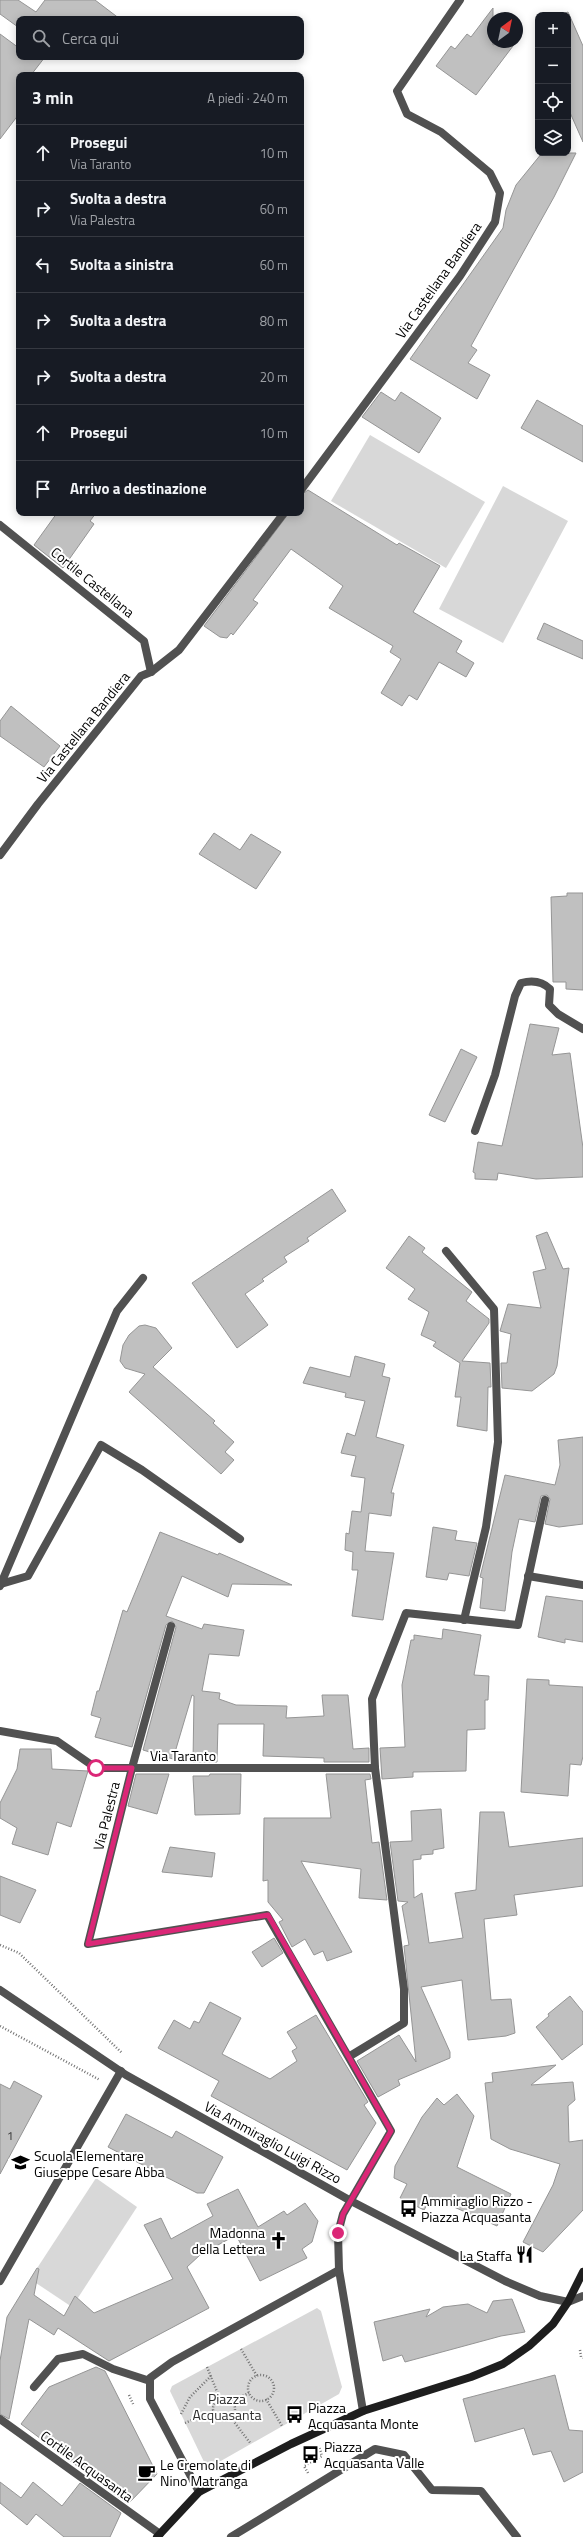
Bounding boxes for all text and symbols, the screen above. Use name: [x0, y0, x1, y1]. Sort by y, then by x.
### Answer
north arrow: [487, 12, 523, 48]
map controls: [535, 12, 571, 156]
button: +: [535, 12, 571, 48]
search box: [16, 16, 304, 60]
icon: search: [30, 27, 52, 49]
text: Cerca qui: [62, 27, 119, 50]
button: −: [535, 48, 571, 84]
button: locate: [535, 84, 571, 120]
text: 3 min: [32, 85, 73, 111]
text: A piedi · 240 m: [207, 88, 288, 108]
button: layers: [535, 120, 571, 156]
text: Prosegui: [70, 131, 127, 154]
icon: ahead: [32, 142, 54, 164]
text: 10 m: [260, 143, 288, 163]
text: Via Taranto: [70, 154, 131, 174]
text: Svolta a destra: [70, 187, 167, 210]
icon: right: [32, 198, 54, 220]
text: 60 m: [260, 199, 288, 219]
text: Via Palestra: [70, 210, 135, 230]
street label: Via Castellana Bandiera: [390, 217, 486, 343]
text: Svolta a sinistra: [70, 253, 174, 276]
icon: left: [32, 254, 54, 276]
text: 60 m: [260, 255, 288, 275]
text: Svolta a destra: [70, 309, 167, 332]
icon: right: [32, 310, 54, 332]
text: 80 m: [260, 311, 288, 331]
text: Svolta a destra: [70, 365, 167, 388]
icon: right: [32, 366, 54, 388]
text: 20 m: [260, 367, 288, 387]
text: Prosegui: [70, 421, 127, 444]
icon: ahead: [32, 422, 54, 444]
text: 10 m: [260, 423, 288, 443]
text: Arrivo a destinazione: [70, 477, 207, 500]
icon: arrive: [32, 478, 54, 500]
street label: Cortile Castellana: [47, 542, 139, 622]
street label: Via Castellana Bandiera: [31, 667, 135, 787]
street label: Via Taranto: [150, 1745, 216, 1766]
route start: [87, 1759, 105, 1777]
street label: Via Palestra: [87, 1779, 125, 1853]
street label: Via Ammiraglio Luigi Rizzo: [200, 2095, 346, 2189]
house number: 1: [7, 2126, 13, 2145]
place label: Scuola Elementare Giuseppe Cesare Abba: [34, 2145, 165, 2182]
school or university icon: Scuola Elementare Giuseppe Cesare Abba: [11, 2153, 31, 2173]
place label: Ammiraglio Rizzo - Piazza Acquasanta: [421, 2190, 533, 2227]
bus stop icon: Ammiraglio Rizzo - Piazza Acquasanta: [398, 2198, 418, 2218]
place label: Madonna della Lettera: [192, 2222, 265, 2259]
route end: [329, 2224, 347, 2242]
church icon: Madonna della Lettera: [268, 2230, 288, 2250]
place label: La Staffa: [460, 2245, 512, 2266]
restaurant icon: La Staffa: [515, 2245, 535, 2265]
park label: Piazza Acquasanta: [192, 2388, 262, 2425]
place label: Piazza Acquasanta Monte: [308, 2397, 419, 2434]
bus stop icon: Piazza Acquasanta Monte: [285, 2405, 305, 2425]
street label: Cortile Acquasanta: [36, 2425, 138, 2507]
place label: Piazza Acquasanta Valle: [324, 2436, 424, 2473]
bus stop icon: Piazza Acquasanta Valle: [301, 2444, 321, 2464]
place label: Le Cremolate di Nino Matranga: [160, 2454, 251, 2491]
cafe icon: Le Cremolate di Nino Matranga: [137, 2462, 157, 2482]

